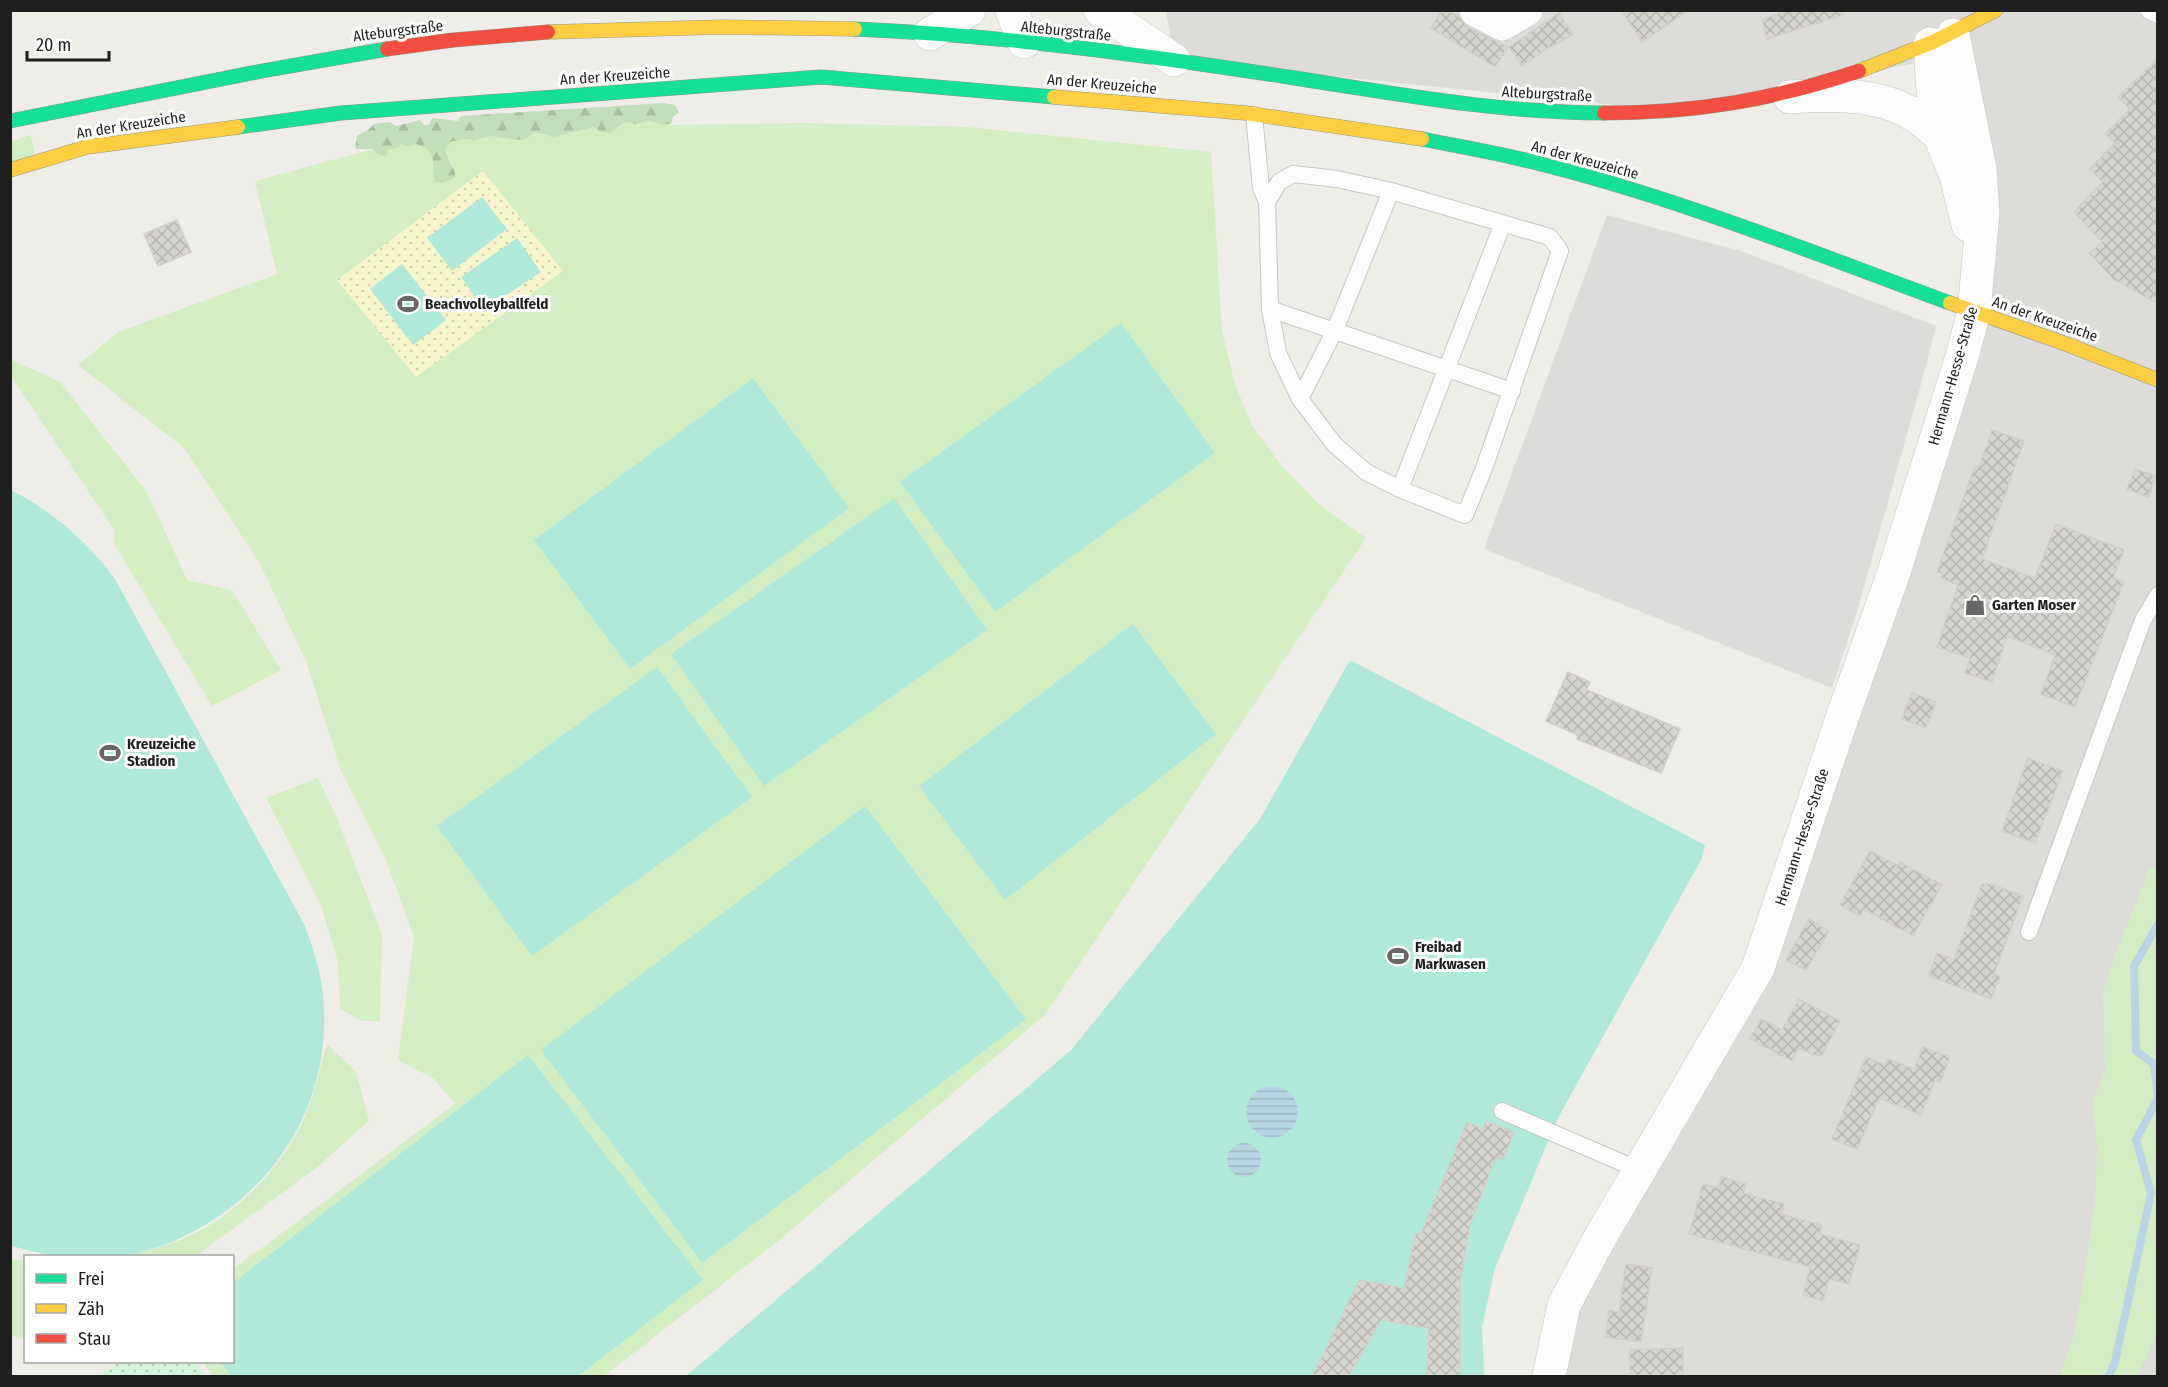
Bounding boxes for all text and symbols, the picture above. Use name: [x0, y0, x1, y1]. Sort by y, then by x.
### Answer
street label: Alteburgstraße: [352, 17, 444, 45]
street label: Alteburgstraße: [1020, 17, 1112, 45]
scale bar: [27, 24, 110, 62]
text: 20 m: [36, 34, 71, 56]
street label: An der Kreuzeiche: [559, 63, 671, 89]
street label: An der Kreuzeiche: [1046, 70, 1158, 98]
street label: Alteburgstraße: [1501, 83, 1593, 105]
street label: An der Kreuzeiche: [75, 107, 187, 143]
street label: An der Kreuzeiche: [1529, 137, 1641, 183]
sports icon: Beachvolleyballfeld: [396, 292, 420, 316]
street label: An der Kreuzeiche: [1990, 293, 2100, 345]
place label: Beachvolleyballfeld: [425, 295, 548, 313]
street label: Hermann-Hesse-Straße: [1925, 305, 1981, 447]
shop icon: Garten Moser: [1963, 593, 1987, 617]
place label: Garten Moser: [1992, 596, 2076, 614]
place label: Kreuzeiche Stadion: [127, 735, 196, 770]
sports icon: Kreuzeiche Stadion: [98, 741, 122, 765]
street label: Hermann-Hesse-Straße: [1771, 766, 1833, 908]
place label: Freibad Markwasen: [1415, 938, 1486, 973]
sports icon: Freibad Markwasen: [1386, 944, 1410, 968]
legend: [24, 1255, 234, 1363]
text: Frei: [78, 1268, 104, 1290]
text: Zäh: [78, 1298, 105, 1320]
text: Stau: [78, 1328, 111, 1350]

